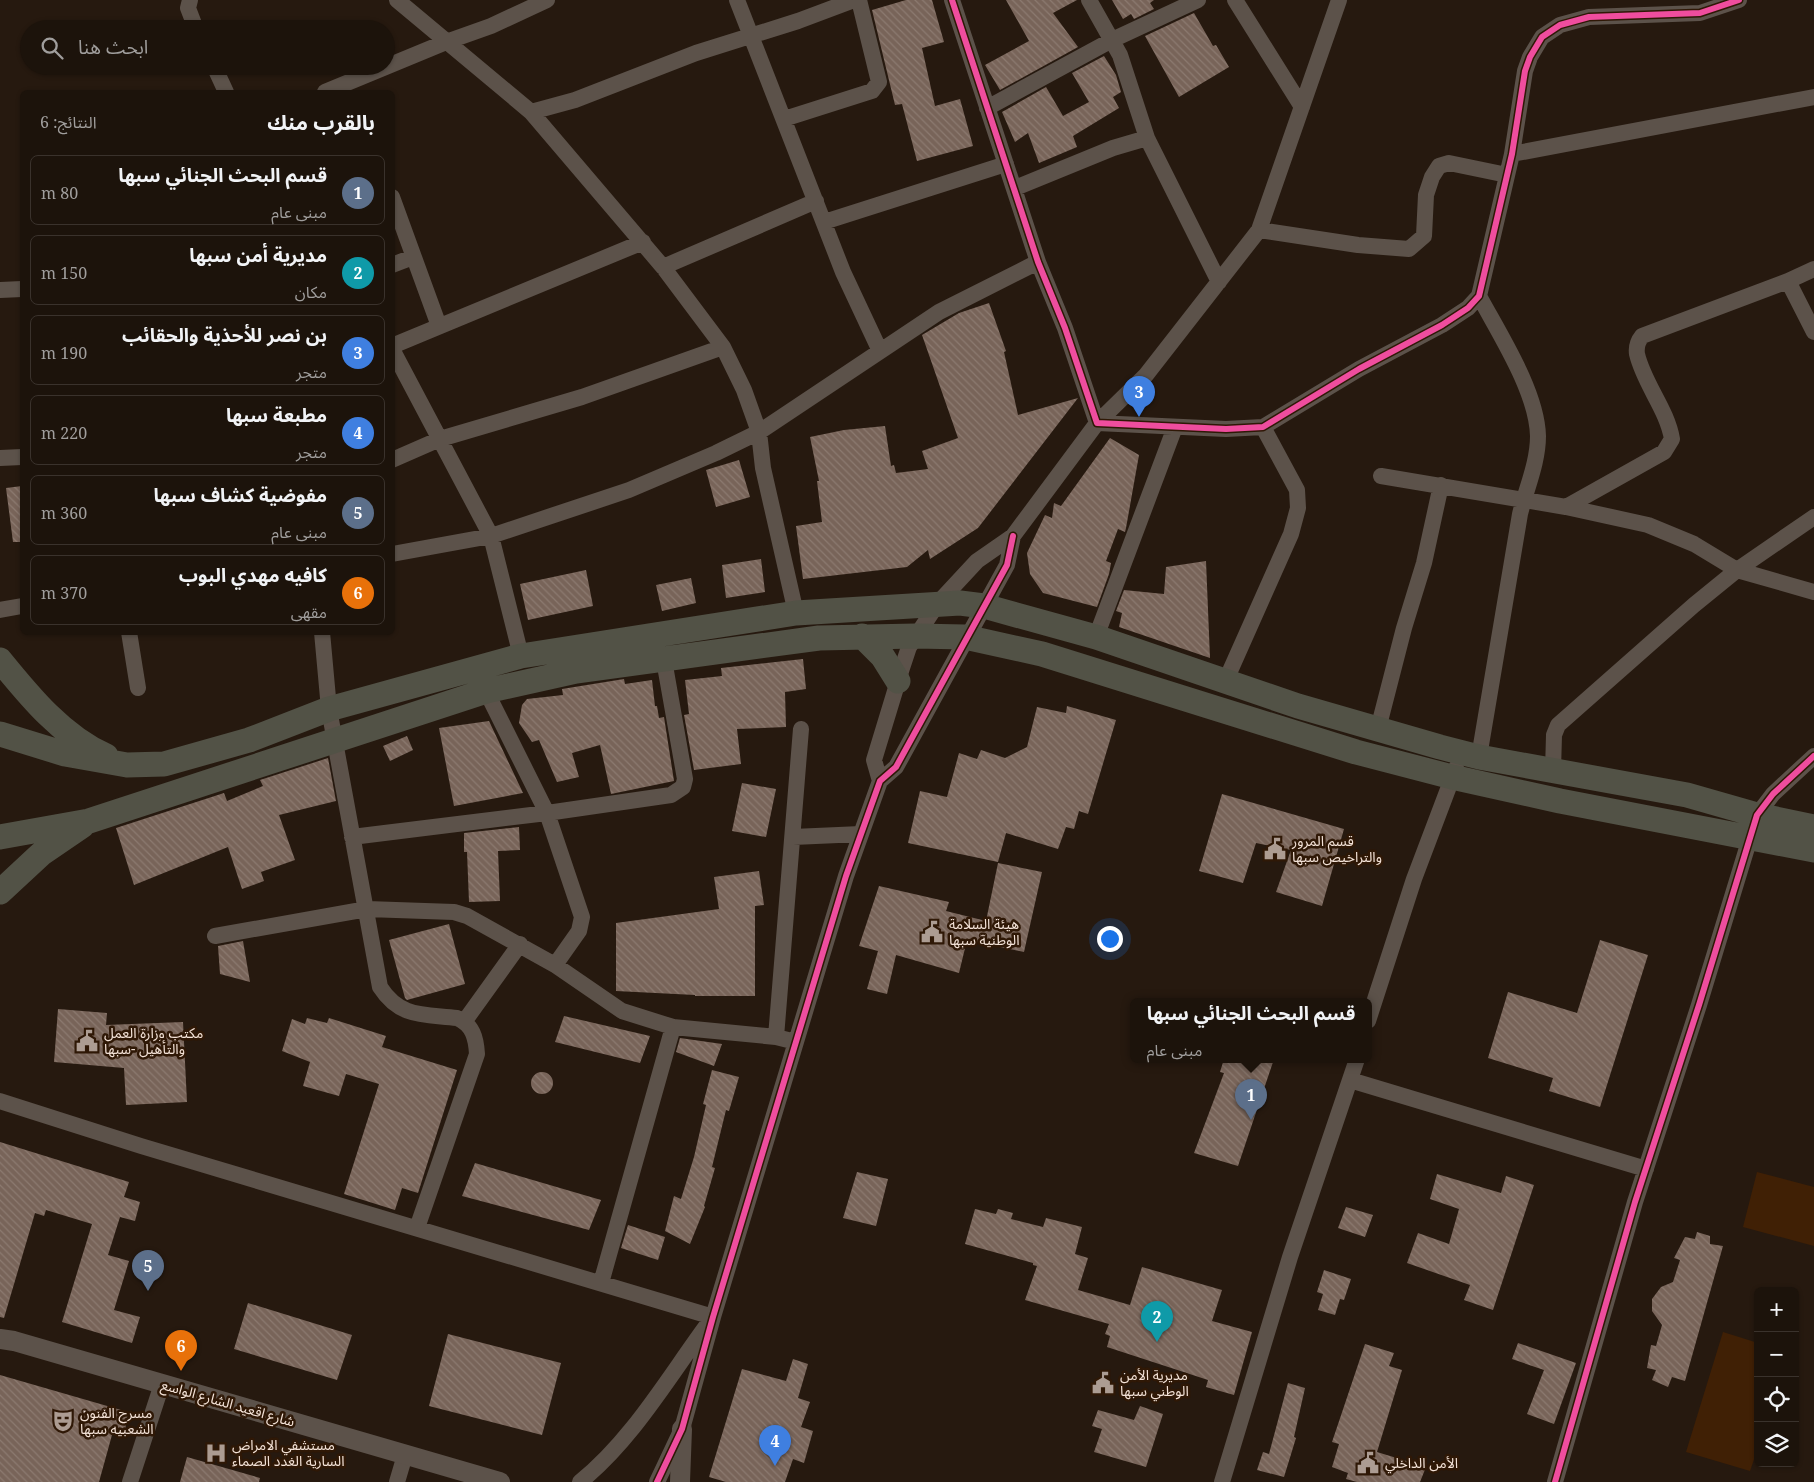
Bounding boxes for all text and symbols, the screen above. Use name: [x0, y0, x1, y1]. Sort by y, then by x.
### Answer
search box: [20, 20, 395, 75]
icon: search: [38, 34, 66, 62]
text: ابحث هنا: [78, 34, 148, 60]
text: بالقرب منك: [267, 108, 375, 136]
text: النتائج: 6: [40, 111, 96, 133]
text: قسم البحث الجنائي سبها: [118, 162, 327, 188]
text: 80 m: [41, 182, 78, 204]
text: 1: [353, 182, 363, 204]
text: مبنى عام: [271, 201, 327, 223]
text: مديرية أمن سبها: [189, 242, 327, 268]
text: 150 m: [41, 262, 87, 284]
text: 2: [353, 262, 363, 284]
text: مكان: [295, 281, 327, 303]
text: بن نصر للأحذية والحقائب: [122, 322, 327, 348]
text: 190 m: [41, 342, 87, 364]
text: 3: [353, 342, 363, 364]
text: متجر: [296, 361, 327, 383]
pin: 3: [1123, 376, 1155, 417]
text: مطبعة سبها: [226, 402, 327, 428]
text: 220 m: [41, 422, 87, 444]
text: 4: [353, 422, 363, 444]
text: متجر: [296, 441, 327, 463]
text: مفوضية كشاف سبها: [153, 482, 327, 508]
text: 360 m: [41, 502, 87, 524]
text: 5: [353, 502, 363, 524]
text: مبنى عام: [271, 521, 327, 543]
text: كافيه مهدي البوب: [179, 562, 327, 588]
text: 370 m: [41, 582, 87, 604]
text: 6: [353, 582, 363, 604]
text: مقهى: [291, 601, 327, 623]
place label: قسم المرور والتراخيص سبها: [1291, 831, 1382, 866]
public building icon: قسم المرور والتراخيص سبها: [1262, 836, 1288, 862]
place label: هيئة السلامة الوطنية سبها: [949, 914, 1019, 949]
public building icon: هيئة السلامة الوطنية سبها: [919, 919, 945, 945]
your location: [1097, 926, 1123, 952]
popup: [1130, 998, 1372, 1063]
text: قسم البحث الجنائي سبها: [1147, 1000, 1355, 1026]
place label: مكتب وزارة العمل والتأهيل -سبها: [104, 1023, 203, 1058]
public building icon: مكتب وزارة العمل والتأهيل -سبها: [74, 1028, 100, 1054]
text: مبنى عام: [1147, 1039, 1202, 1061]
pin: 1: [1235, 1079, 1267, 1120]
pin: 5: [132, 1250, 164, 1291]
map controls: [1754, 1287, 1799, 1467]
button: +: [1754, 1287, 1799, 1332]
pin: 2: [1141, 1301, 1173, 1342]
pin: 6: [165, 1330, 197, 1371]
button: −: [1754, 1332, 1799, 1377]
place label: مديرية الأمن الوطني سبها: [1120, 1365, 1189, 1402]
public building icon: مديرية الأمن الوطني سبها: [1090, 1370, 1116, 1396]
street label: شارع اقعيد الشارع الواسع: [159, 1374, 297, 1433]
button: locate: [1754, 1377, 1799, 1422]
place label: مسرح الفنون الشعبيه سبها: [80, 1403, 154, 1438]
theatre icon: مسرح الفنون الشعبيه سبها: [50, 1408, 76, 1434]
button: layers: [1754, 1422, 1799, 1467]
pin: 4: [759, 1425, 791, 1466]
place label: مستشفي الامراض السارية الغدد الصماء: [232, 1435, 345, 1470]
hospital icon: مستشفي الامراض السارية الغدد الصماء: [203, 1440, 229, 1466]
public building icon: الأمن الداخلي: [1355, 1450, 1381, 1476]
place label: الأمن الداخلي: [1385, 1453, 1458, 1474]

